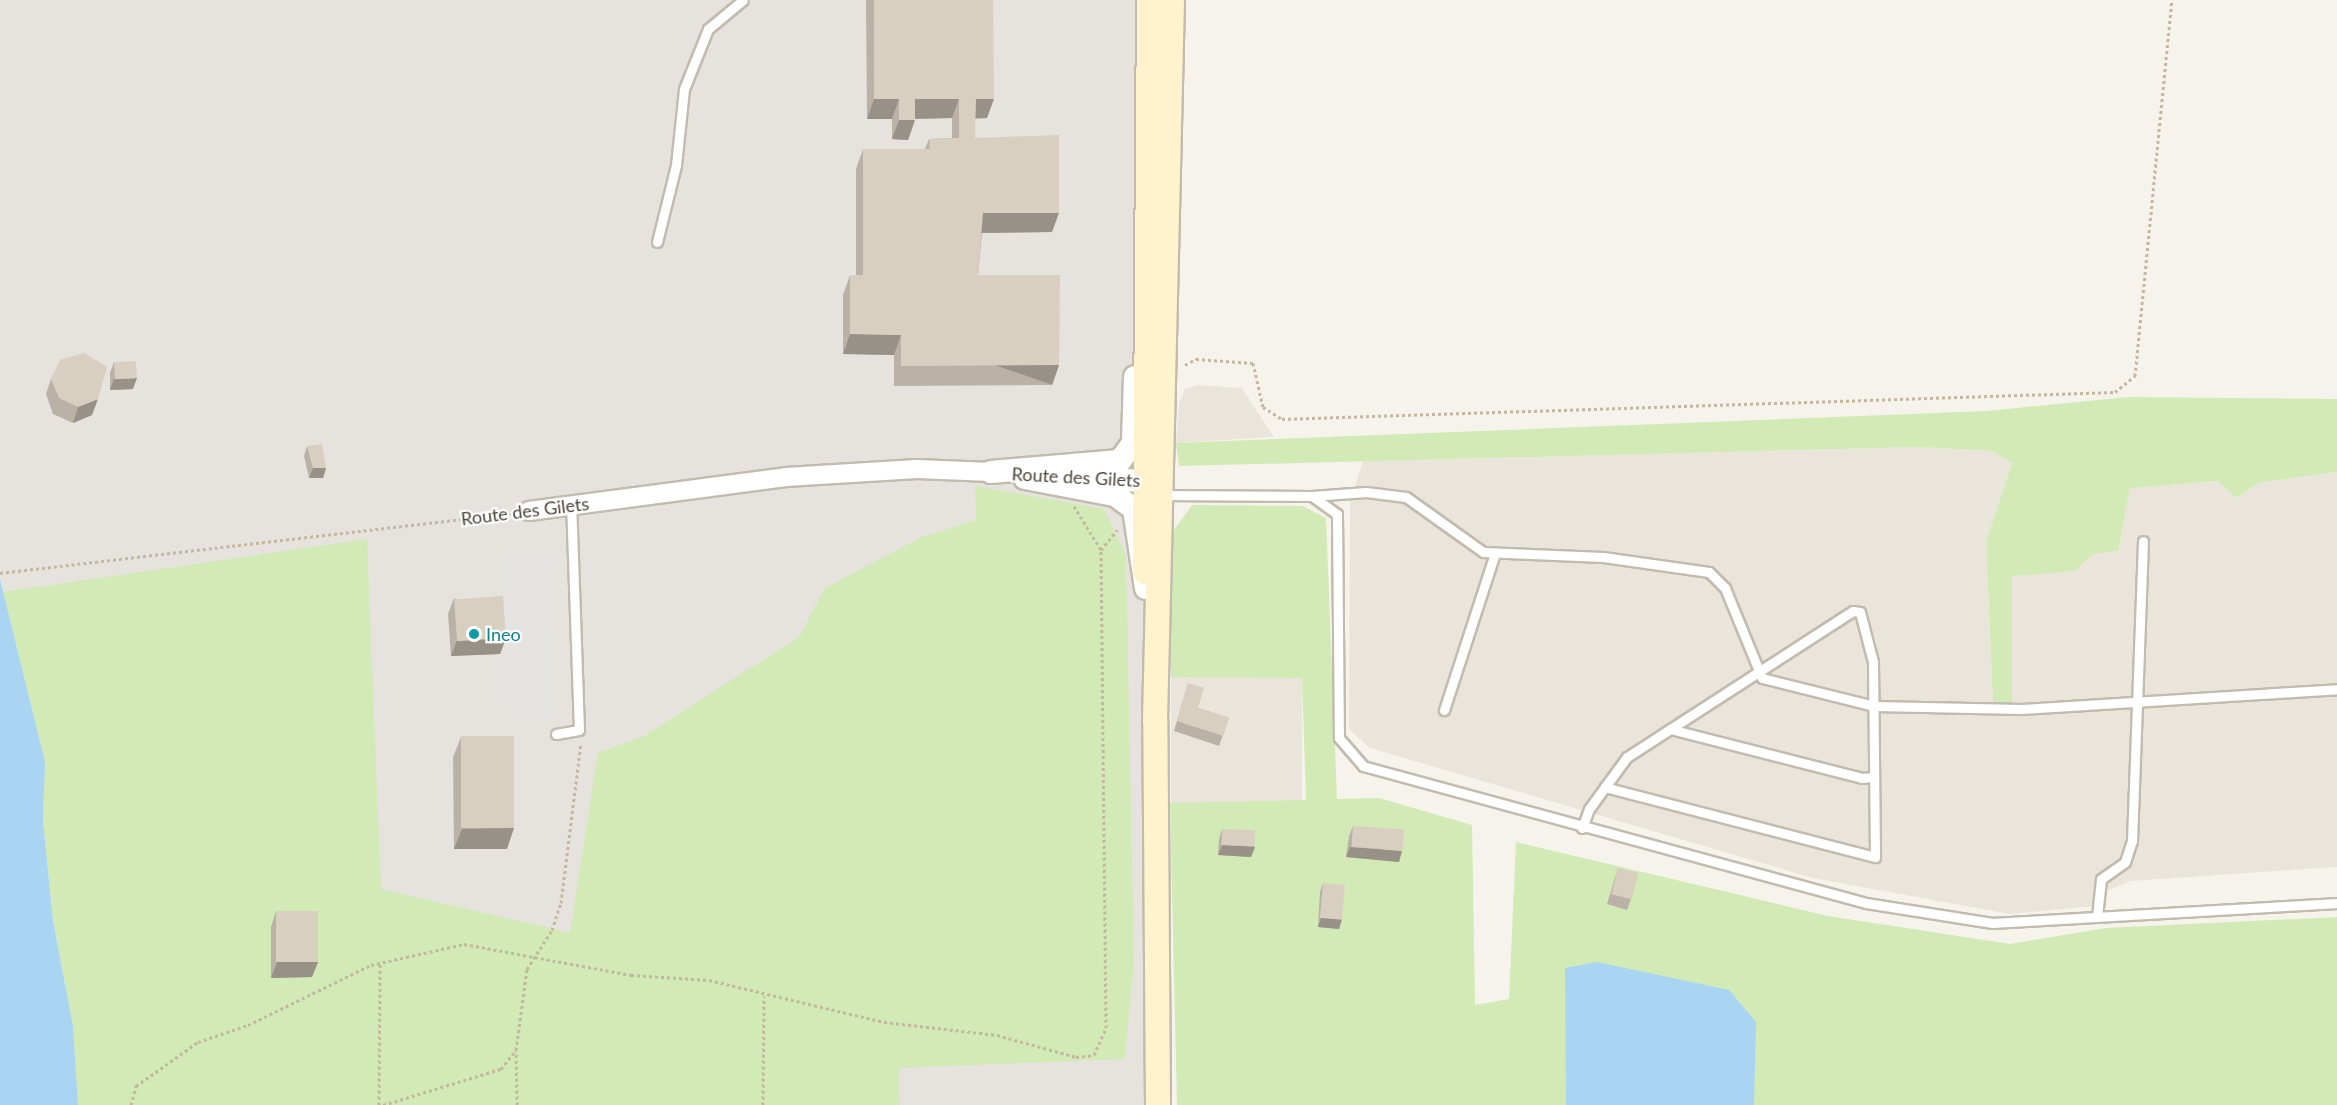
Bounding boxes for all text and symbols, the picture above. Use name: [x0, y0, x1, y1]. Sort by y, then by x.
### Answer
street label: Route des Gilets: [1011, 463, 1141, 491]
street label: Route des Gilets: [460, 492, 590, 530]
place label: Ineo: [486, 623, 521, 645]
marker: Ineo: [467, 627, 481, 641]

